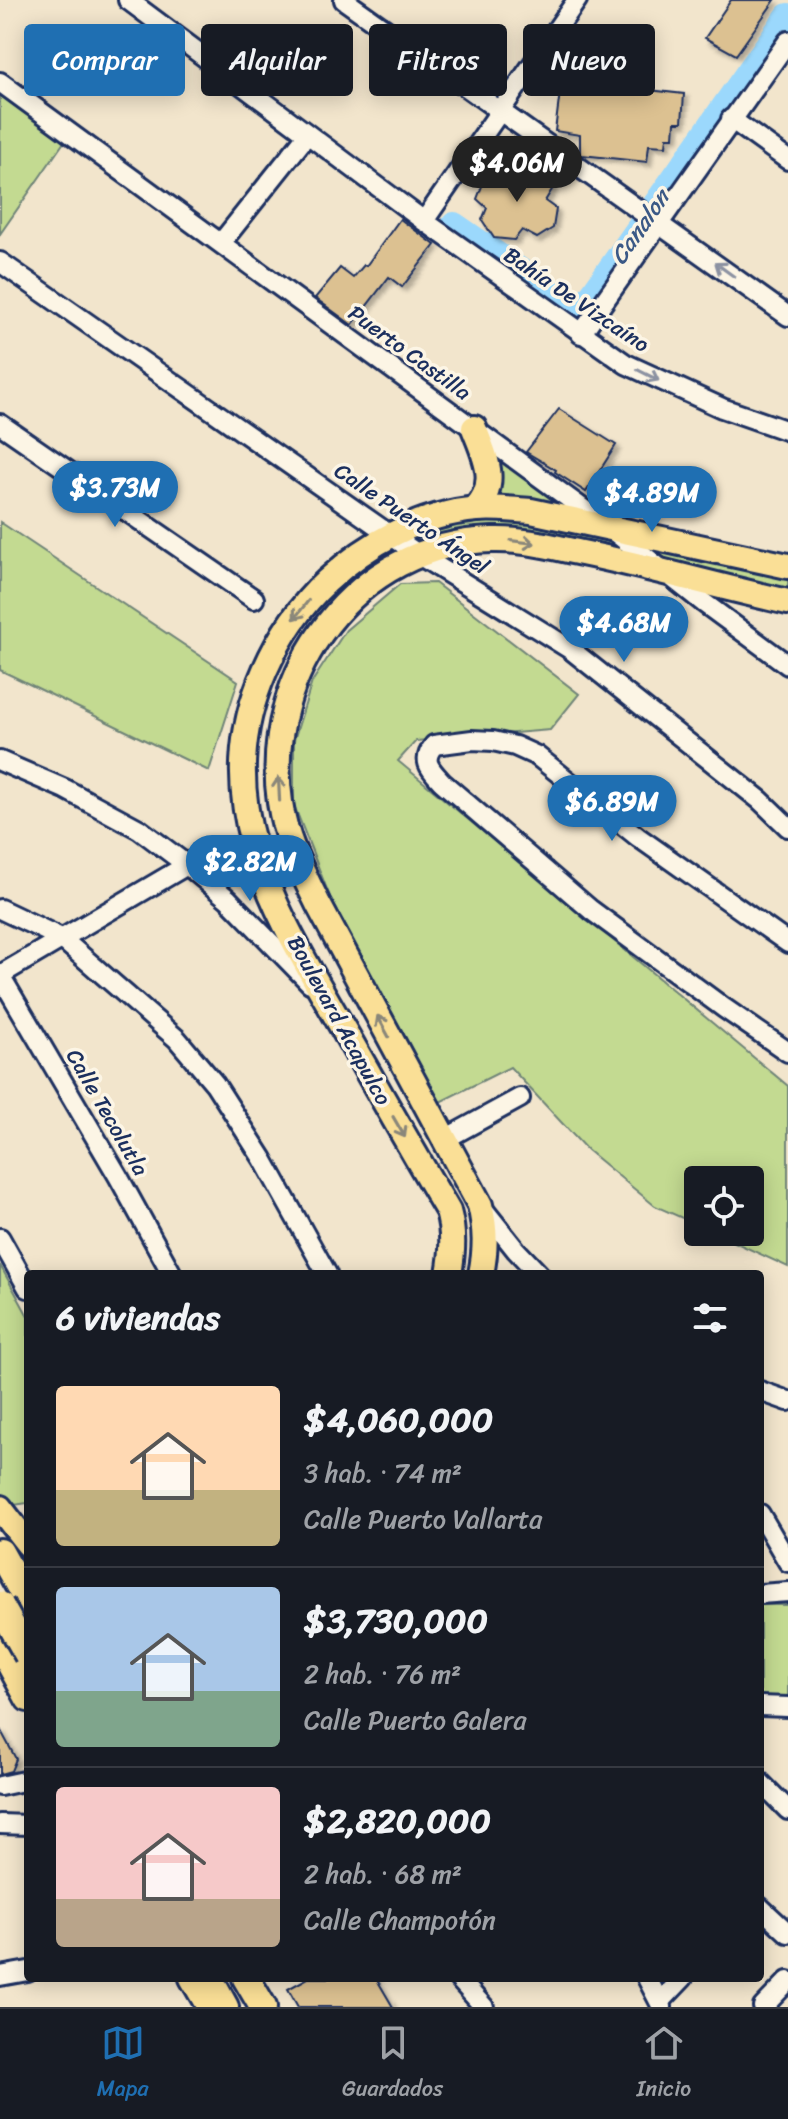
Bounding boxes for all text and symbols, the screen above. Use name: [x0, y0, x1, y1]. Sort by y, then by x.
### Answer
chip: Comprar: [24, 24, 185, 96]
chip: Alquilar: [201, 24, 353, 96]
chip: Filtros: [369, 24, 507, 96]
chip: Nuevo: [523, 24, 655, 96]
pin: $4.06M: [452, 136, 582, 204]
text: $4.06M: [470, 139, 564, 185]
water label: Canalon: [599, 178, 683, 273]
street label: Bahía De Vizcaíno: [496, 236, 658, 363]
one-way arrow: [714, 262, 736, 279]
street label: Puerto Castilla: [340, 294, 480, 411]
one-way arrow: [635, 367, 659, 383]
street label: Calle Puerto Ángel: [326, 452, 498, 585]
pin: $3.73M: [50, 461, 180, 529]
text: $3.73M: [70, 464, 160, 510]
pin: $4.89M: [587, 466, 717, 534]
text: $4.89M: [605, 469, 699, 515]
one-way arrow: [509, 535, 536, 550]
pin: $4.68M: [559, 596, 689, 664]
one-way arrow: [292, 599, 310, 620]
text: $4.68M: [577, 599, 671, 645]
pin: $6.89M: [547, 775, 677, 843]
one-way arrow: [271, 776, 286, 803]
text: $6.89M: [566, 778, 658, 824]
pin: $2.82M: [185, 835, 315, 903]
text: $2.82M: [204, 838, 296, 884]
street label: Boulevard Acapulco: [277, 928, 403, 1113]
one-way arrow: [374, 1014, 390, 1038]
street label: Calle Tecolutla: [55, 1041, 160, 1183]
one-way arrow: [392, 1115, 408, 1138]
map controls: [684, 1166, 764, 1246]
button: locate: [684, 1166, 764, 1246]
text: 6 viviendas: [56, 1288, 220, 1348]
icon: filters: [688, 1296, 732, 1340]
text: $4,060,000: [304, 1390, 493, 1450]
icon: home: [120, 1418, 216, 1514]
text: 3 hab. · 74 m²: [304, 1450, 462, 1496]
text: Calle Puerto Vallarta: [304, 1496, 542, 1542]
text: $3,730,000: [304, 1591, 488, 1651]
icon: home: [120, 1619, 216, 1715]
text: 2 hab. · 76 m²: [304, 1651, 461, 1697]
text: Calle Puerto Galera: [304, 1697, 527, 1743]
text: $2,820,000: [304, 1791, 491, 1851]
icon: home: [120, 1819, 216, 1915]
text: 2 hab. · 68 m²: [304, 1851, 462, 1897]
text: Calle Champotón: [304, 1897, 496, 1943]
tab: Mapa: [97, 2021, 148, 2108]
tab: Guardados: [342, 2021, 443, 2108]
tab: Inicio: [637, 2021, 691, 2108]

